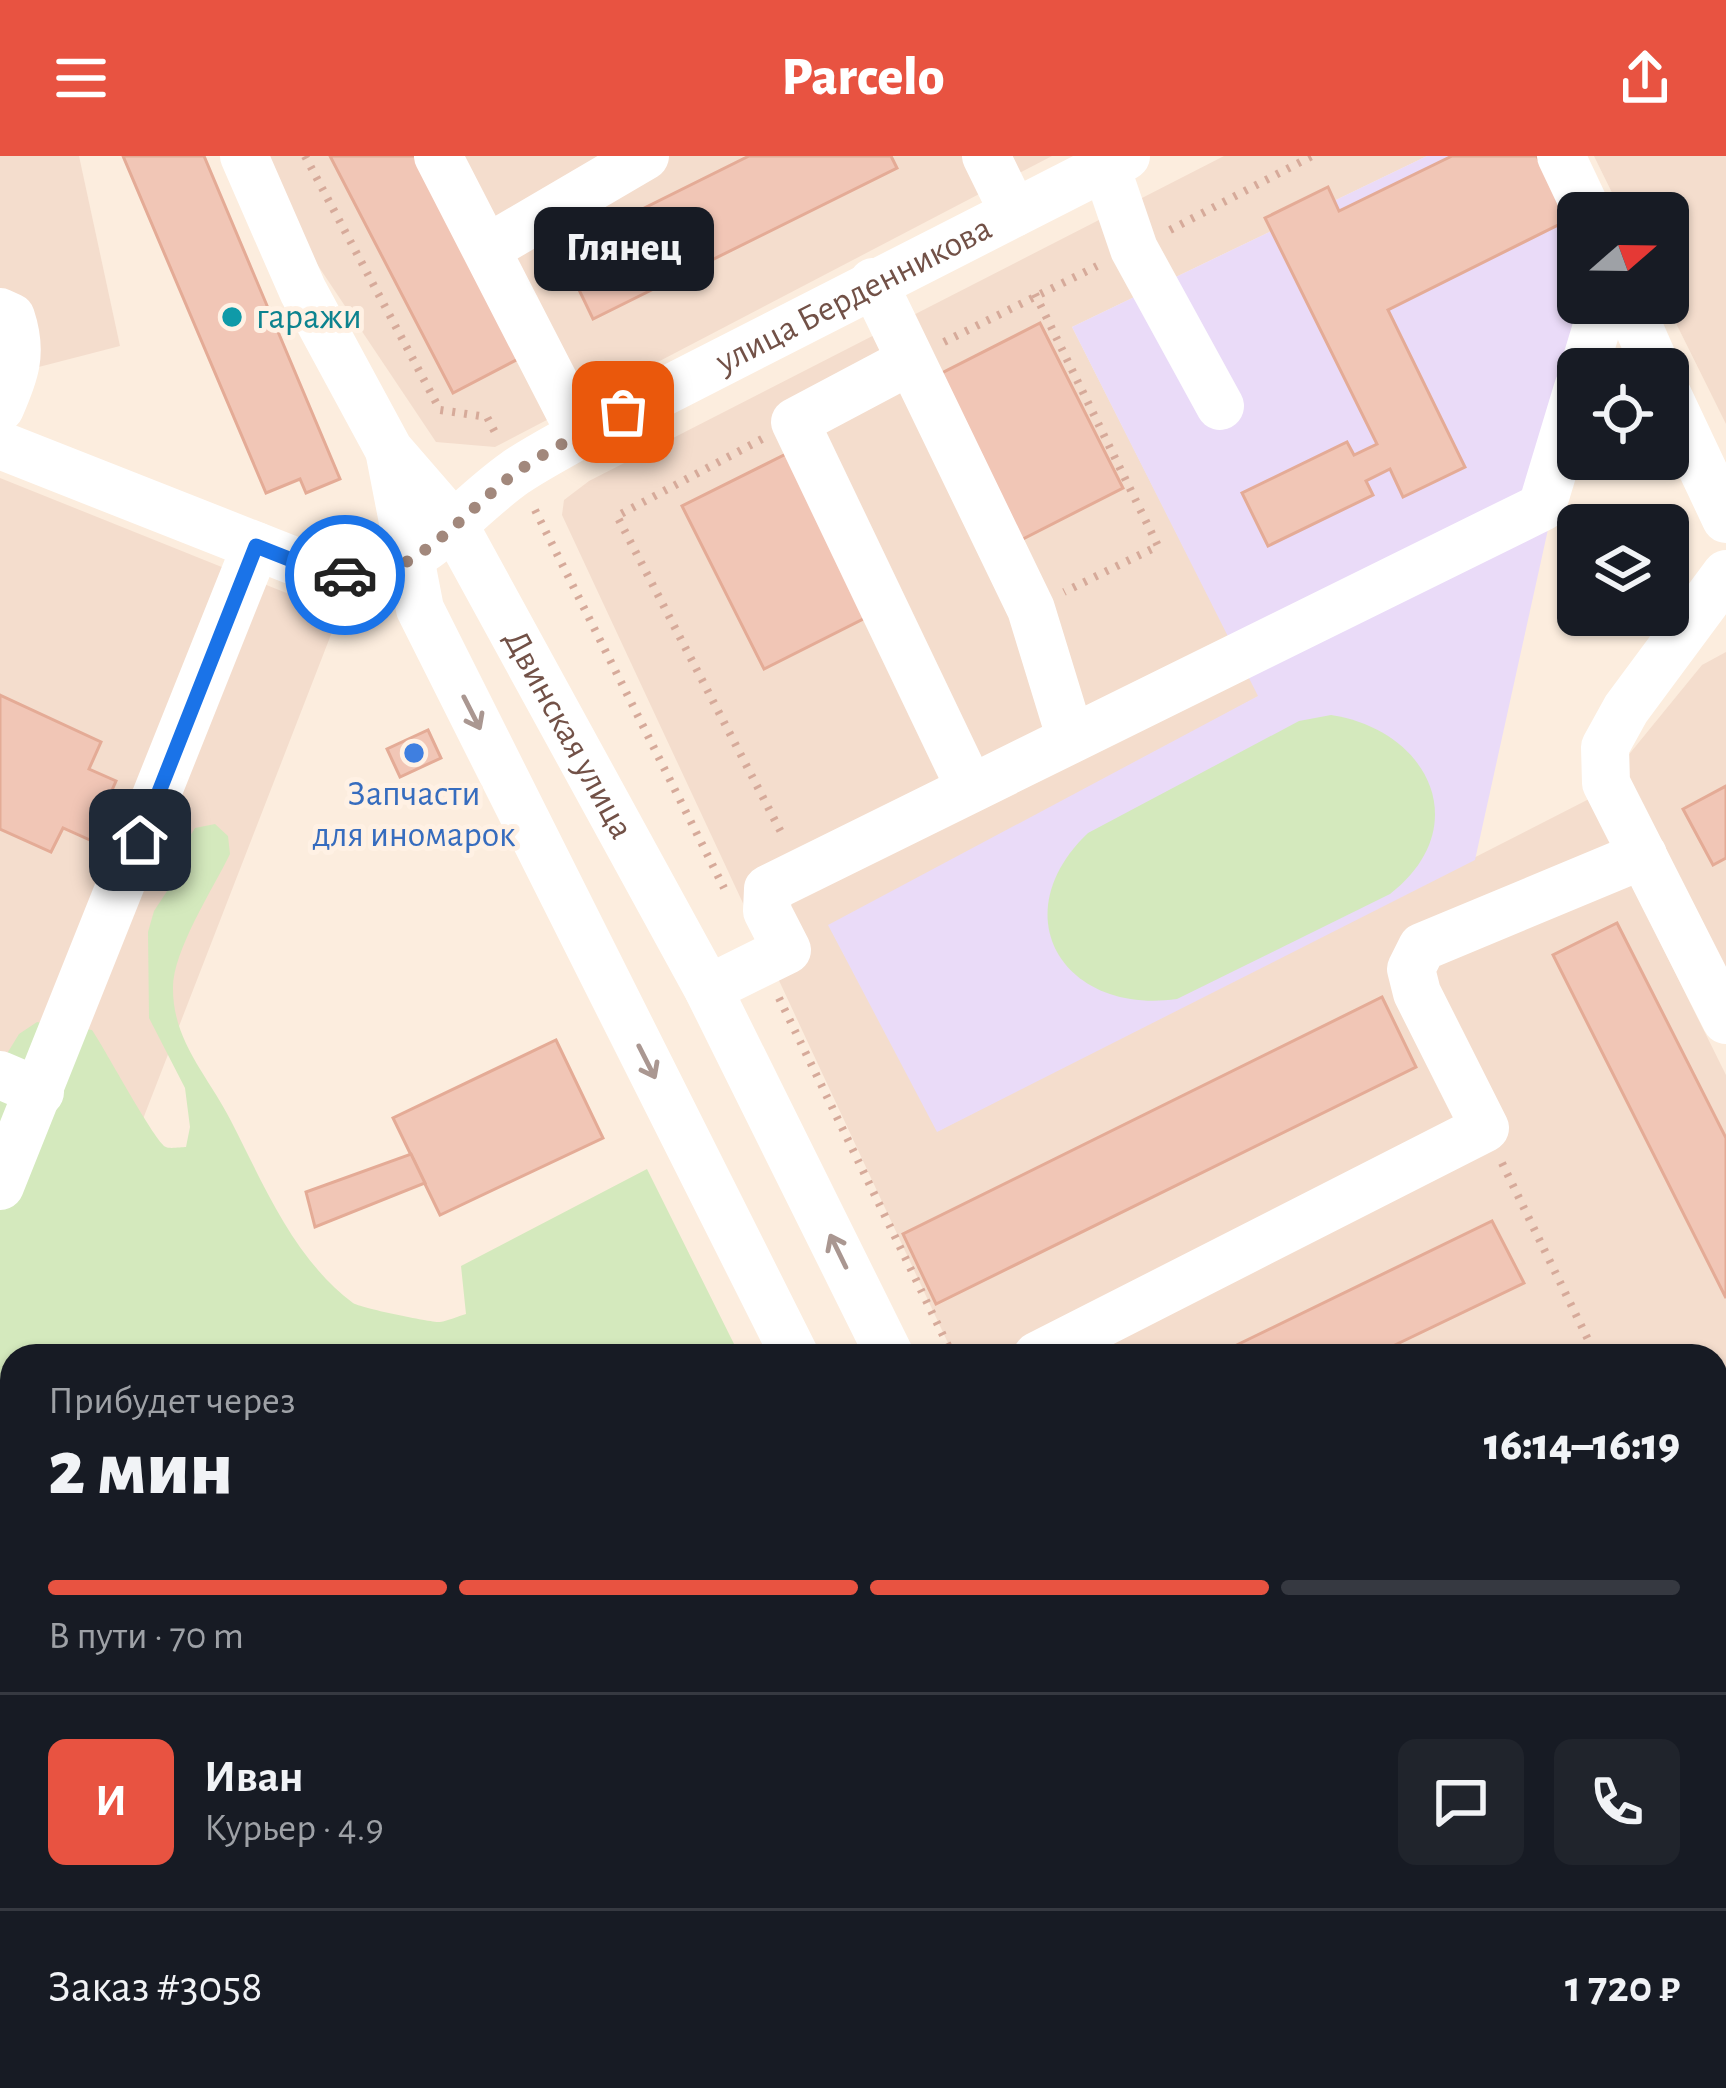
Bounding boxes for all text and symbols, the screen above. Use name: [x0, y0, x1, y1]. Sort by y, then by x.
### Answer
icon: menu: [48, 45, 114, 111]
icon: share: [1612, 45, 1678, 111]
text: Parcelo: [782, 51, 944, 105]
north arrow: [1557, 192, 1689, 324]
map controls: [1557, 192, 1689, 636]
callout: Глянец: [533, 208, 713, 292]
street label: улица Берденникова: [709, 210, 997, 381]
text: Глянец: [566, 229, 682, 268]
place label: гаражи: [256, 299, 362, 335]
marker: гаражи: [219, 304, 245, 330]
button: locate: [1557, 348, 1689, 480]
pin: [572, 361, 674, 463]
icon: bag: [590, 379, 656, 445]
button: layers: [1557, 504, 1689, 636]
courier: [285, 515, 405, 635]
icon: car: [312, 542, 378, 608]
street label: Двинская улица: [497, 624, 640, 845]
one-way arrow: [462, 695, 485, 731]
marker: Запчасти для иномарок: [401, 740, 427, 766]
place label: Запчасти для иномарок: [313, 776, 516, 853]
pin: [89, 789, 191, 891]
icon: home: [107, 807, 173, 873]
one-way arrow: [637, 1043, 659, 1079]
one-way arrow: [826, 1234, 849, 1269]
text: Прибудет через: [48, 1382, 295, 1421]
text: 16:14–16:19: [1484, 1423, 1680, 1468]
text: 2 мин: [48, 1431, 233, 1509]
text: В пути · 70 m: [48, 1617, 244, 1656]
button: chat: [1398, 1739, 1524, 1865]
button: phone: [1554, 1739, 1680, 1865]
text: Иван: [204, 1755, 304, 1800]
text: И: [95, 1779, 127, 1824]
text: Курьер · 4.9: [204, 1809, 384, 1848]
text: Заказ #3058: [48, 1965, 262, 2010]
text: 1 720 ₽: [1565, 1965, 1680, 2010]

